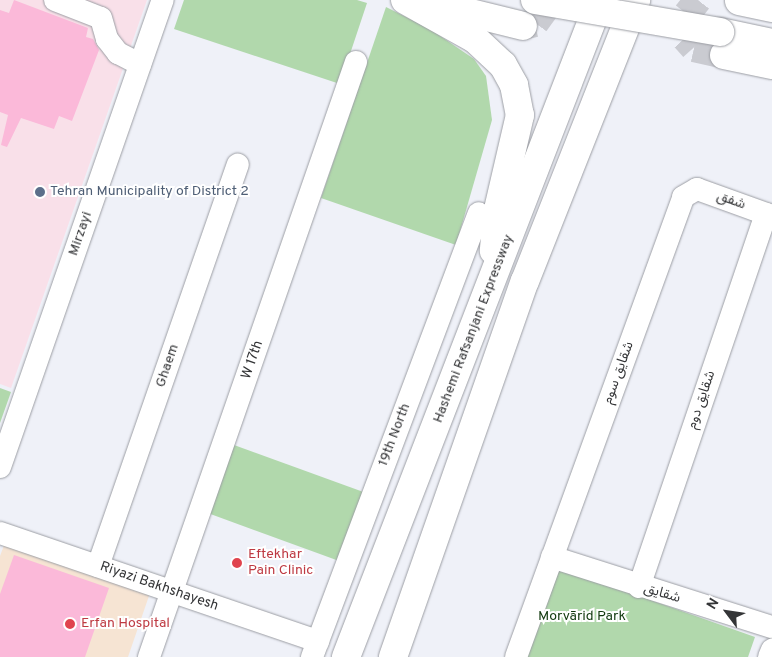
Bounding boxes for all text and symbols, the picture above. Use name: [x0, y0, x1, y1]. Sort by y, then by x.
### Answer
place label: Tehran Municipality of District 2: [50, 184, 249, 200]
marker: Tehran Municipality of District 2: [34, 186, 46, 198]
street label: شفق: [714, 188, 748, 214]
street label: Mirzayi: [66, 210, 96, 258]
street label: Hashemi Rafsanjani Expressway: [430, 232, 518, 426]
street label: W 17th: [239, 338, 267, 382]
street label: شقایق سوم: [600, 340, 638, 406]
street label: Ghaem: [153, 342, 183, 390]
street label: شقایق دوم: [684, 369, 720, 431]
street label: 19th North: [375, 401, 415, 469]
place label: Eftekhar Pain Clinic: [248, 547, 313, 580]
marker: Eftekhar Pain Clinic: [230, 556, 244, 570]
street label: Riyazi Bakhshayesh: [98, 559, 220, 615]
street label: شقایق: [642, 580, 682, 608]
north arrow: [702, 587, 752, 637]
text: N: [704, 595, 724, 613]
park label: Morvārid Park: [538, 609, 626, 625]
place label: Erfan Hospital: [81, 616, 170, 632]
marker: Erfan Hospital: [63, 617, 77, 631]

